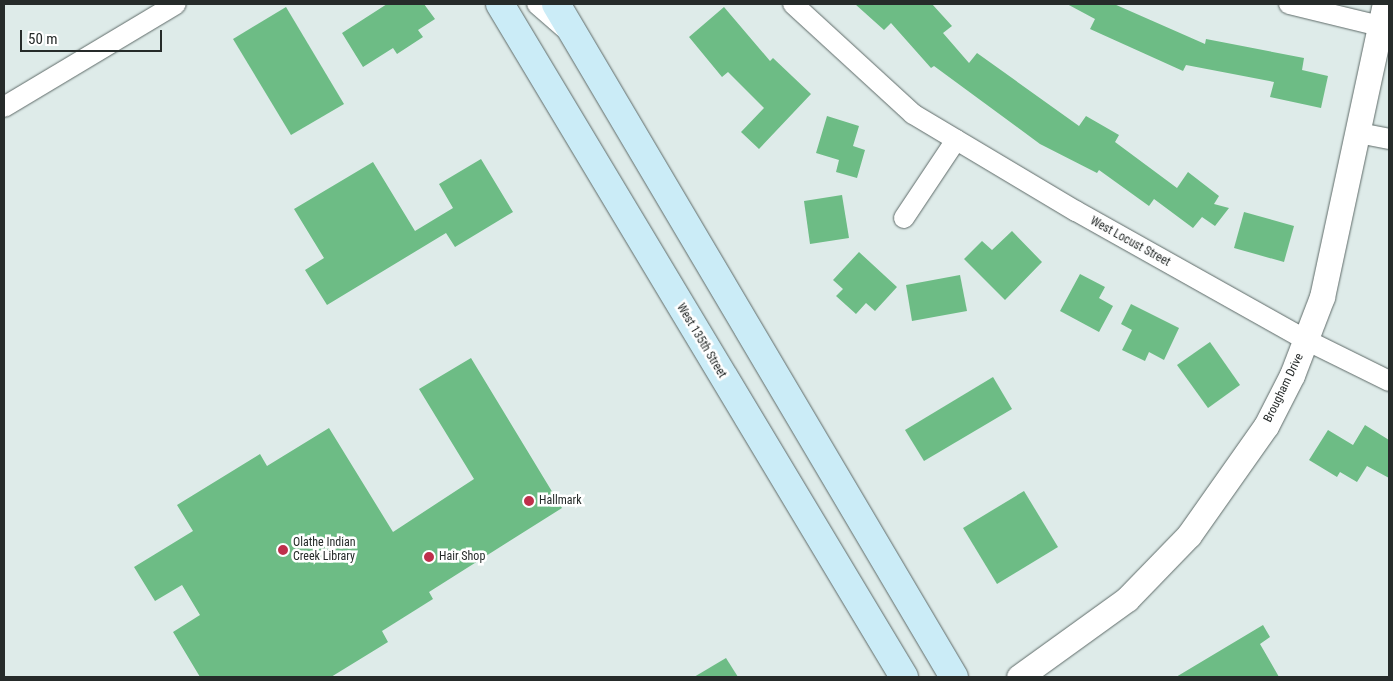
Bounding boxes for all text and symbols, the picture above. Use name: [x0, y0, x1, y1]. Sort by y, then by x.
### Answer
scale bar: [22, 20, 165, 52]
text: 50 m: [28, 30, 58, 48]
street label: West Locust Street: [1087, 214, 1173, 270]
street label: West 135th Street: [673, 301, 729, 381]
street label: Brougham Drive: [1261, 351, 1307, 425]
place label: Hallmark: [539, 494, 582, 508]
marker: Hallmark: [523, 495, 535, 507]
place label: Olathe Indian Creek Library: [293, 536, 356, 564]
marker: Olathe Indian Creek Library: [277, 544, 289, 556]
place label: Hair Shop: [439, 550, 485, 564]
marker: Hair Shop: [423, 551, 435, 563]

